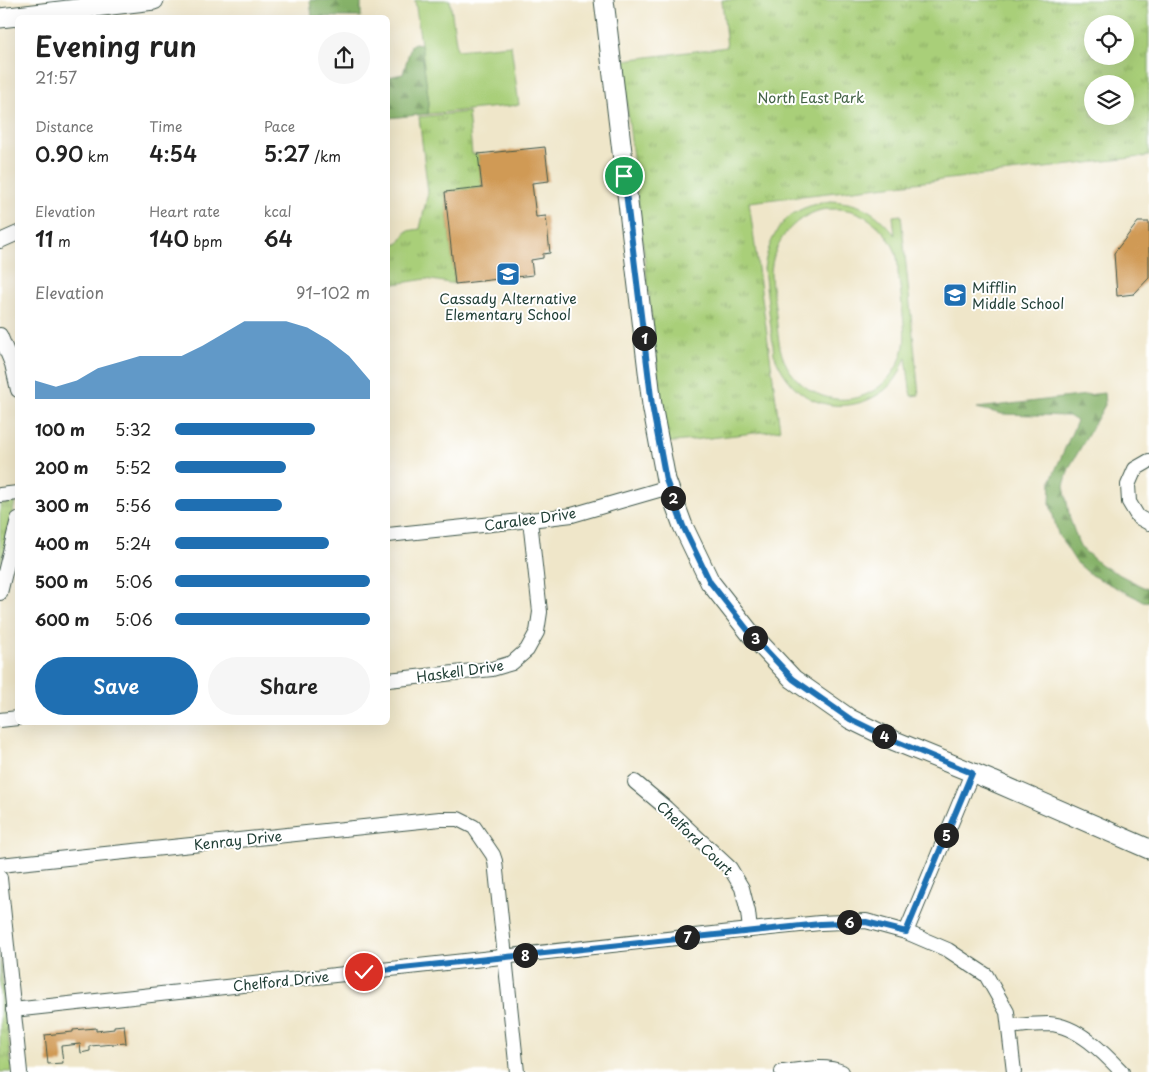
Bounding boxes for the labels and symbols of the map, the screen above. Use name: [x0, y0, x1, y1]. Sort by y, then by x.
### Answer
park label: North East Park: [757, 87, 865, 108]
pin: [603, 155, 645, 197]
school or university icon: Cassady Alternative Elementary School: [495, 261, 521, 287]
place label: Mifflin Middle School: [972, 277, 1064, 314]
school or university icon: Mifflin Middle School: [942, 282, 968, 308]
place label: Cassady Alternative Elementary School: [439, 288, 577, 325]
pin: 1: [632, 326, 656, 350]
pin: 2: [660, 486, 686, 510]
street label: Caralee Drive: [483, 502, 577, 536]
pin: 3: [742, 626, 768, 650]
street label: Haskell Drive: [415, 654, 505, 688]
pin: 4: [872, 724, 896, 748]
street label: Chelford Court: [652, 796, 738, 880]
pin: 5: [934, 822, 958, 848]
street label: Kenray Drive: [193, 825, 283, 855]
pin: 6: [836, 910, 862, 934]
pin: 7: [674, 924, 700, 950]
pin: 8: [512, 942, 538, 968]
pin: [343, 951, 385, 993]
street label: Chelford Drive: [232, 965, 331, 996]

